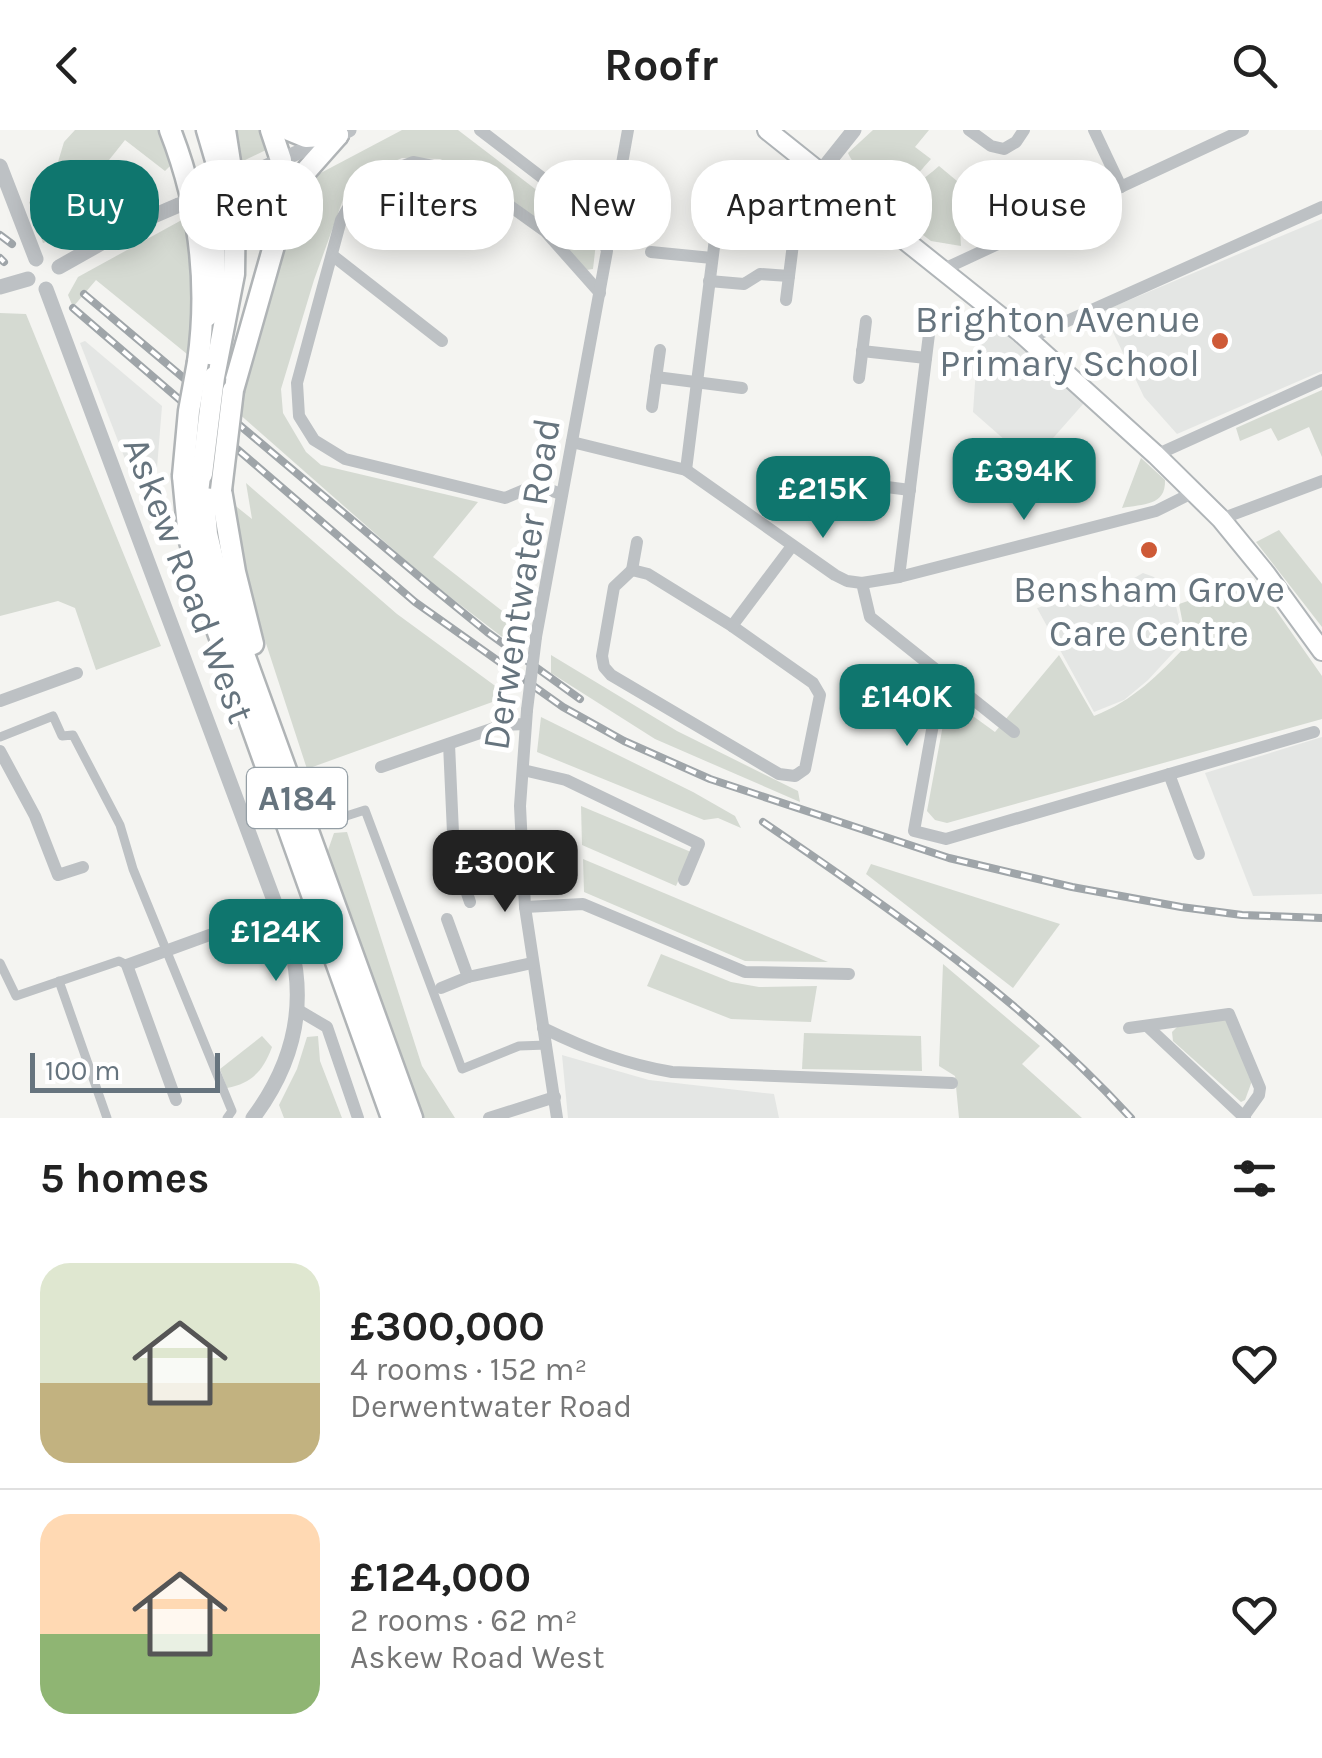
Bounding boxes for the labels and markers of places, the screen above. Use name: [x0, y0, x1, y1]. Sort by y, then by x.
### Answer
place label: Brighton Avenue Primary School: [915, 297, 1200, 386]
marker: Brighton Avenue Primary School: [1209, 330, 1231, 352]
pin: £394K: [954, 438, 1094, 523]
pin: £215K: [753, 456, 893, 541]
marker: Bensham Grove Care Centre: [1138, 539, 1160, 561]
place label: Bensham Grove Care Centre: [1013, 567, 1285, 656]
pin: £140K: [837, 664, 977, 749]
pin: £300K: [435, 830, 575, 915]
pin: £124K: [206, 899, 346, 984]

